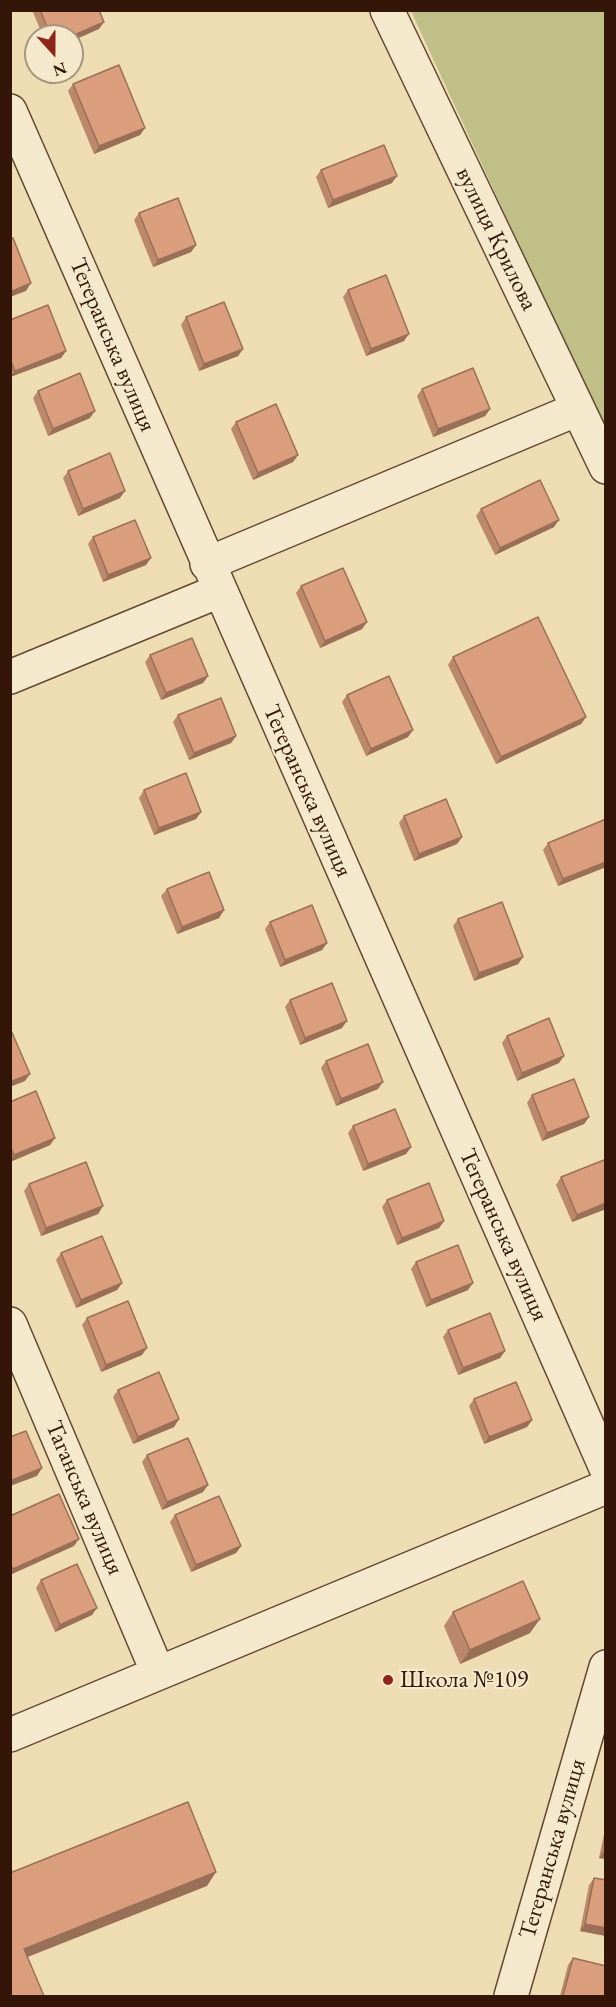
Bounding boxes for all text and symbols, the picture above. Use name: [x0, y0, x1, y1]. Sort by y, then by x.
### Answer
north arrow: [24, 24, 84, 84]
text: N: [50, 57, 70, 82]
street label: вулиця Крилова: [449, 163, 543, 315]
street label: Тегеранська вулиця: [62, 254, 162, 436]
street label: Тегеранська вулиця: [256, 700, 358, 882]
street label: Тегеранська вулиця: [452, 1144, 554, 1326]
street label: Таганська вулиця: [39, 1416, 129, 1580]
place label: Школа №109: [400, 1666, 528, 1694]
marker: Школа №109: [381, 1673, 395, 1687]
street label: Тегеранська вулиця: [514, 1756, 592, 1942]

